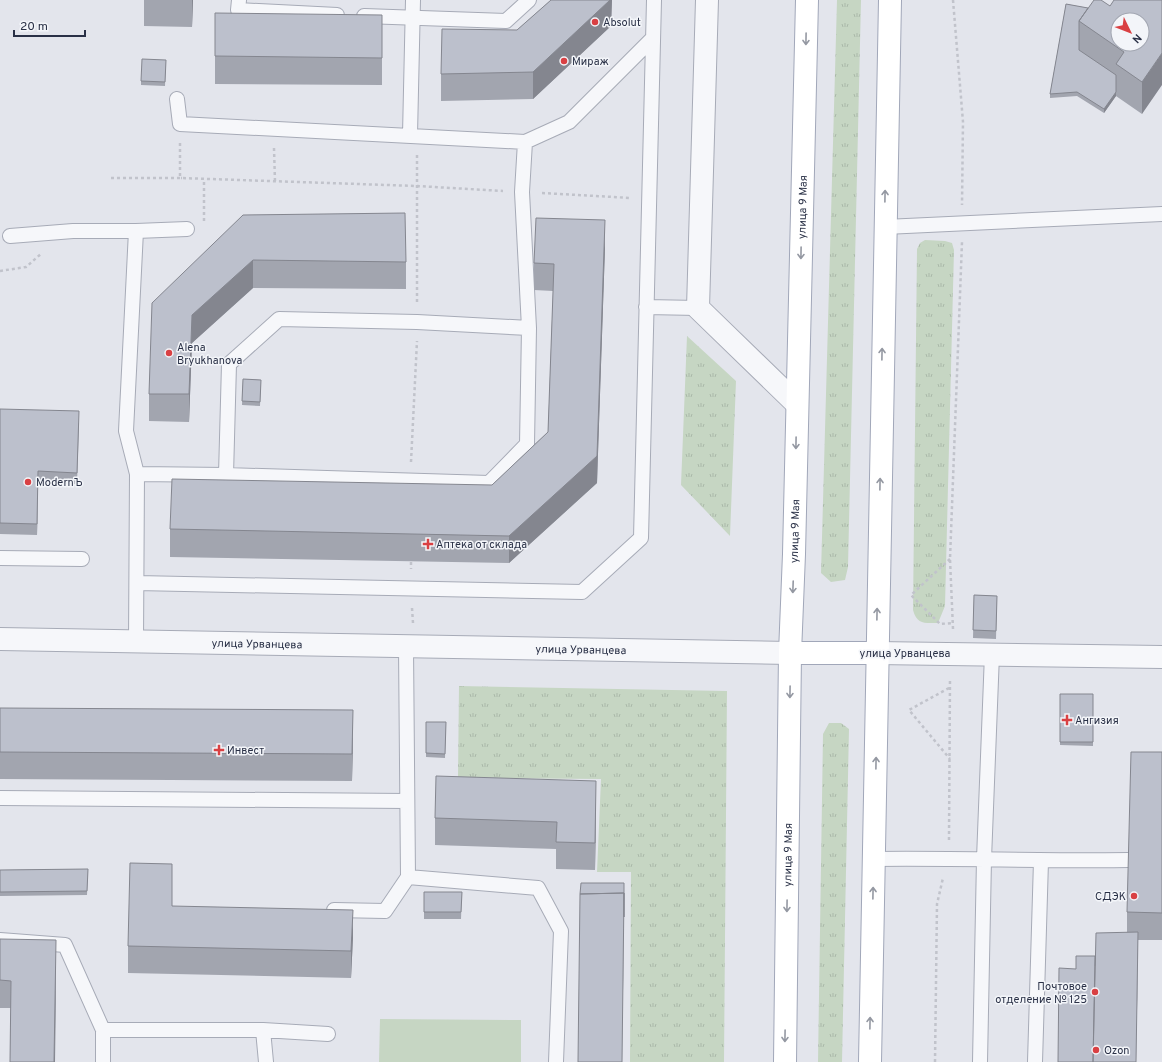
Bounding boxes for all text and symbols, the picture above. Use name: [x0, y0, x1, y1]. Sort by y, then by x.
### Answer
scale bar: [14, 12, 85, 38]
north arrow: [1110, 12, 1150, 52]
place label: Absolut: [603, 16, 641, 30]
marker: Absolut: [590, 17, 600, 27]
text: 20 m: [20, 19, 48, 35]
text: N: [1129, 30, 1144, 46]
one-way arrow: [802, 32, 810, 45]
place label: Мираж: [572, 55, 609, 69]
marker: Мираж: [559, 56, 569, 66]
street label: улица 9 Мая: [795, 175, 811, 239]
one-way arrow: [882, 190, 889, 203]
one-way arrow: [797, 246, 805, 259]
place label: Alena Bryukhanova: [177, 341, 242, 368]
marker: Alena Bryukhanova: [164, 348, 174, 358]
one-way arrow: [878, 348, 886, 361]
one-way arrow: [792, 436, 800, 449]
place label: ModernЪ: [36, 476, 83, 490]
marker: ModernЪ: [23, 477, 33, 487]
one-way arrow: [876, 478, 884, 491]
street label: улица 9 Мая: [788, 499, 803, 563]
place label: Аптека от склада: [436, 538, 527, 552]
marker: Аптека от склада: [423, 539, 433, 549]
one-way arrow: [789, 580, 796, 593]
one-way arrow: [874, 608, 881, 621]
street label: улица Урванцева: [211, 637, 303, 652]
street label: улица Урванцева: [535, 642, 627, 658]
street label: улица Урванцева: [860, 647, 951, 661]
one-way arrow: [786, 685, 794, 698]
place label: Ангизия: [1075, 714, 1119, 728]
marker: Ангизия: [1062, 715, 1072, 725]
place label: Инвест: [227, 744, 264, 758]
marker: Инвест: [214, 745, 224, 755]
one-way arrow: [872, 757, 879, 770]
street label: улица 9 Мая: [781, 823, 796, 887]
one-way arrow: [869, 887, 876, 900]
place label: СДЭК: [1095, 890, 1126, 904]
marker: СДЭК: [1129, 891, 1139, 901]
one-way arrow: [783, 899, 791, 912]
place label: Почтовое отделение № 125: [995, 980, 1087, 1007]
marker: Почтовое отделение № 125: [1090, 987, 1100, 997]
one-way arrow: [866, 1017, 874, 1030]
one-way arrow: [781, 1029, 789, 1042]
place label: Ozon: [1104, 1044, 1130, 1058]
marker: Ozon: [1091, 1045, 1101, 1055]

